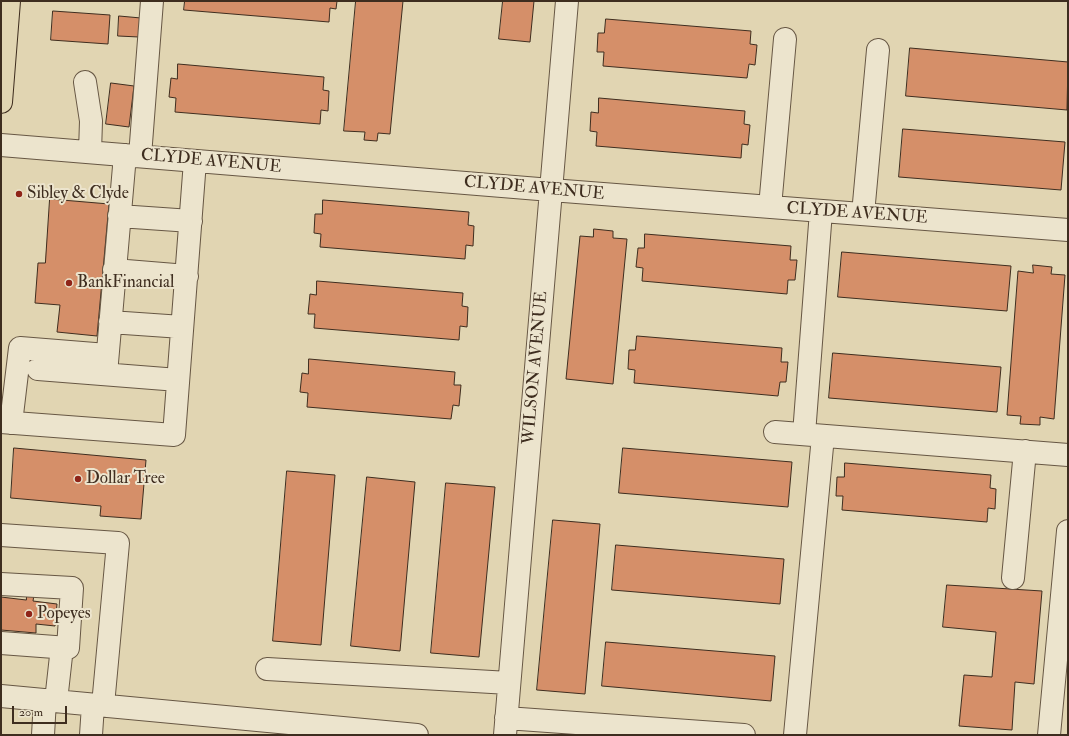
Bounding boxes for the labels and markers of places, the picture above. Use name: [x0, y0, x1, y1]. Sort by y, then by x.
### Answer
place label: Sibley & Clyde: [27, 184, 129, 204]
marker: Sibley & Clyde: [14, 189, 24, 199]
place label: BankFinancial: [77, 273, 174, 293]
marker: BankFinancial: [64, 278, 74, 288]
place label: Dollar Tree: [86, 469, 165, 489]
marker: Dollar Tree: [73, 474, 83, 484]
place label: Popeyes: [37, 604, 91, 624]
marker: Popeyes: [24, 609, 34, 619]

